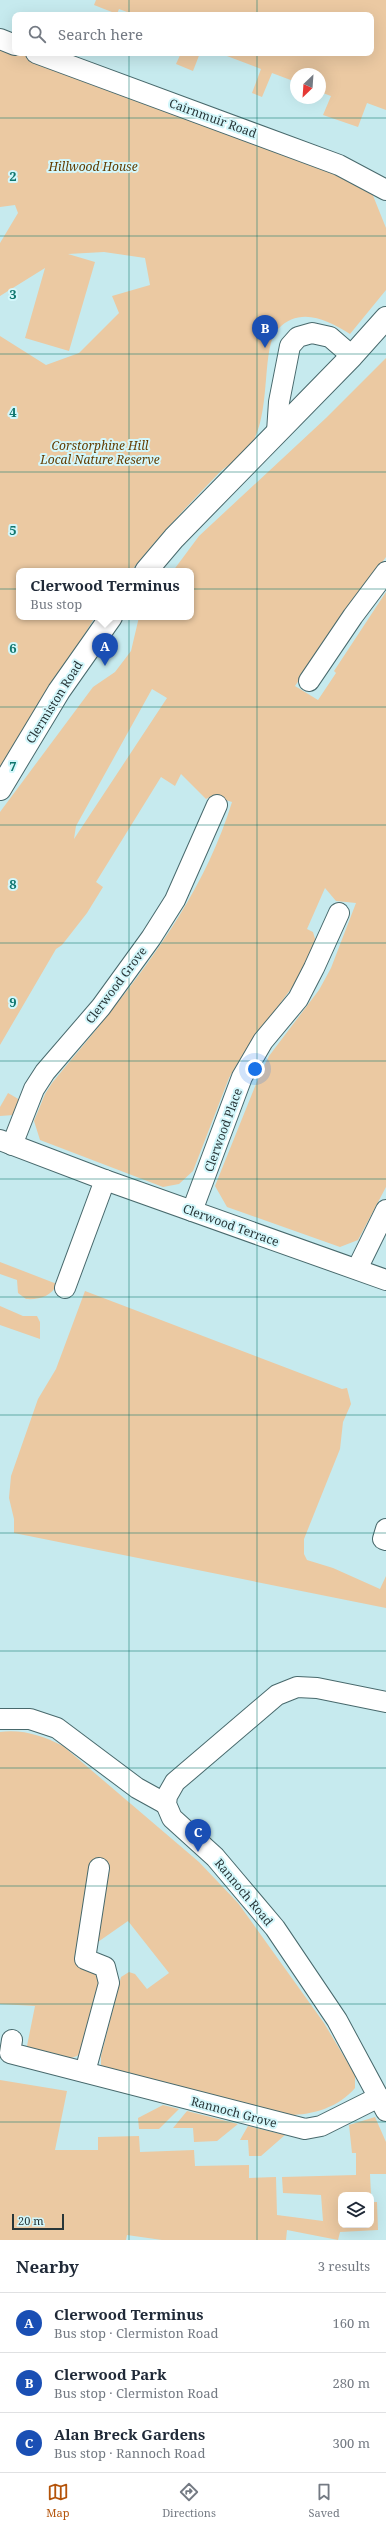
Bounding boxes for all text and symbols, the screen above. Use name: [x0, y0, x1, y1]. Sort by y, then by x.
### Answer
search box: [12, 12, 374, 56]
icon: search: [26, 23, 48, 45]
text: Search here: [58, 24, 143, 44]
north arrow: [290, 68, 326, 104]
street label: Cairnmuir Road: [167, 94, 260, 142]
park label: Hillwood House: [47, 158, 138, 175]
text: 2: [9, 167, 17, 185]
text: 3: [9, 285, 17, 303]
pin: B: [252, 315, 278, 348]
text: 4: [9, 403, 17, 421]
park label: Corstorphine Hill Local Nature Reserve: [39, 437, 160, 468]
text: 5: [9, 521, 17, 539]
popup: [16, 568, 194, 620]
text: Clerwood Terminus: [30, 575, 180, 595]
text: Bus stop: [30, 595, 82, 613]
pin: A: [92, 633, 118, 666]
text: 6: [9, 639, 17, 657]
street label: Clermiston Road: [22, 657, 87, 747]
text: 7: [9, 757, 17, 775]
text: 8: [9, 875, 17, 893]
street label: Clerwood Grove: [81, 943, 151, 1027]
text: 9: [9, 993, 17, 1011]
your location: [245, 1059, 265, 1079]
street label: Clerwood Place: [200, 1086, 246, 1174]
street label: Clerwood Terrace: [181, 1200, 281, 1250]
pin: C: [185, 1819, 211, 1852]
street label: Rannoch Road: [211, 1855, 277, 1930]
street label: Rannoch Grove: [189, 2092, 279, 2132]
map controls: [338, 2192, 374, 2228]
button: layers: [338, 2192, 374, 2228]
scale bar: [12, 2212, 64, 2231]
text: 20 m: [18, 2213, 44, 2228]
text: Nearby: [16, 2255, 79, 2278]
text: 3 results: [318, 2257, 370, 2275]
text: Clerwood Terminus: [54, 2304, 204, 2324]
text: A: [24, 2314, 34, 2332]
text: 160 m: [333, 2314, 370, 2332]
text: Bus stop · Clermiston Road: [54, 2324, 219, 2342]
text: Clerwood Park: [54, 2364, 167, 2384]
text: B: [25, 2374, 33, 2392]
text: 280 m: [333, 2374, 370, 2392]
text: Bus stop · Clermiston Road: [54, 2384, 219, 2402]
text: Alan Breck Gardens: [54, 2424, 205, 2444]
text: C: [25, 2434, 33, 2452]
text: 300 m: [333, 2434, 370, 2452]
text: Bus stop · Rannoch Road: [54, 2444, 205, 2462]
tab: Map: [46, 2481, 70, 2520]
tab: Directions: [162, 2481, 216, 2520]
tab: Saved: [309, 2481, 340, 2520]

